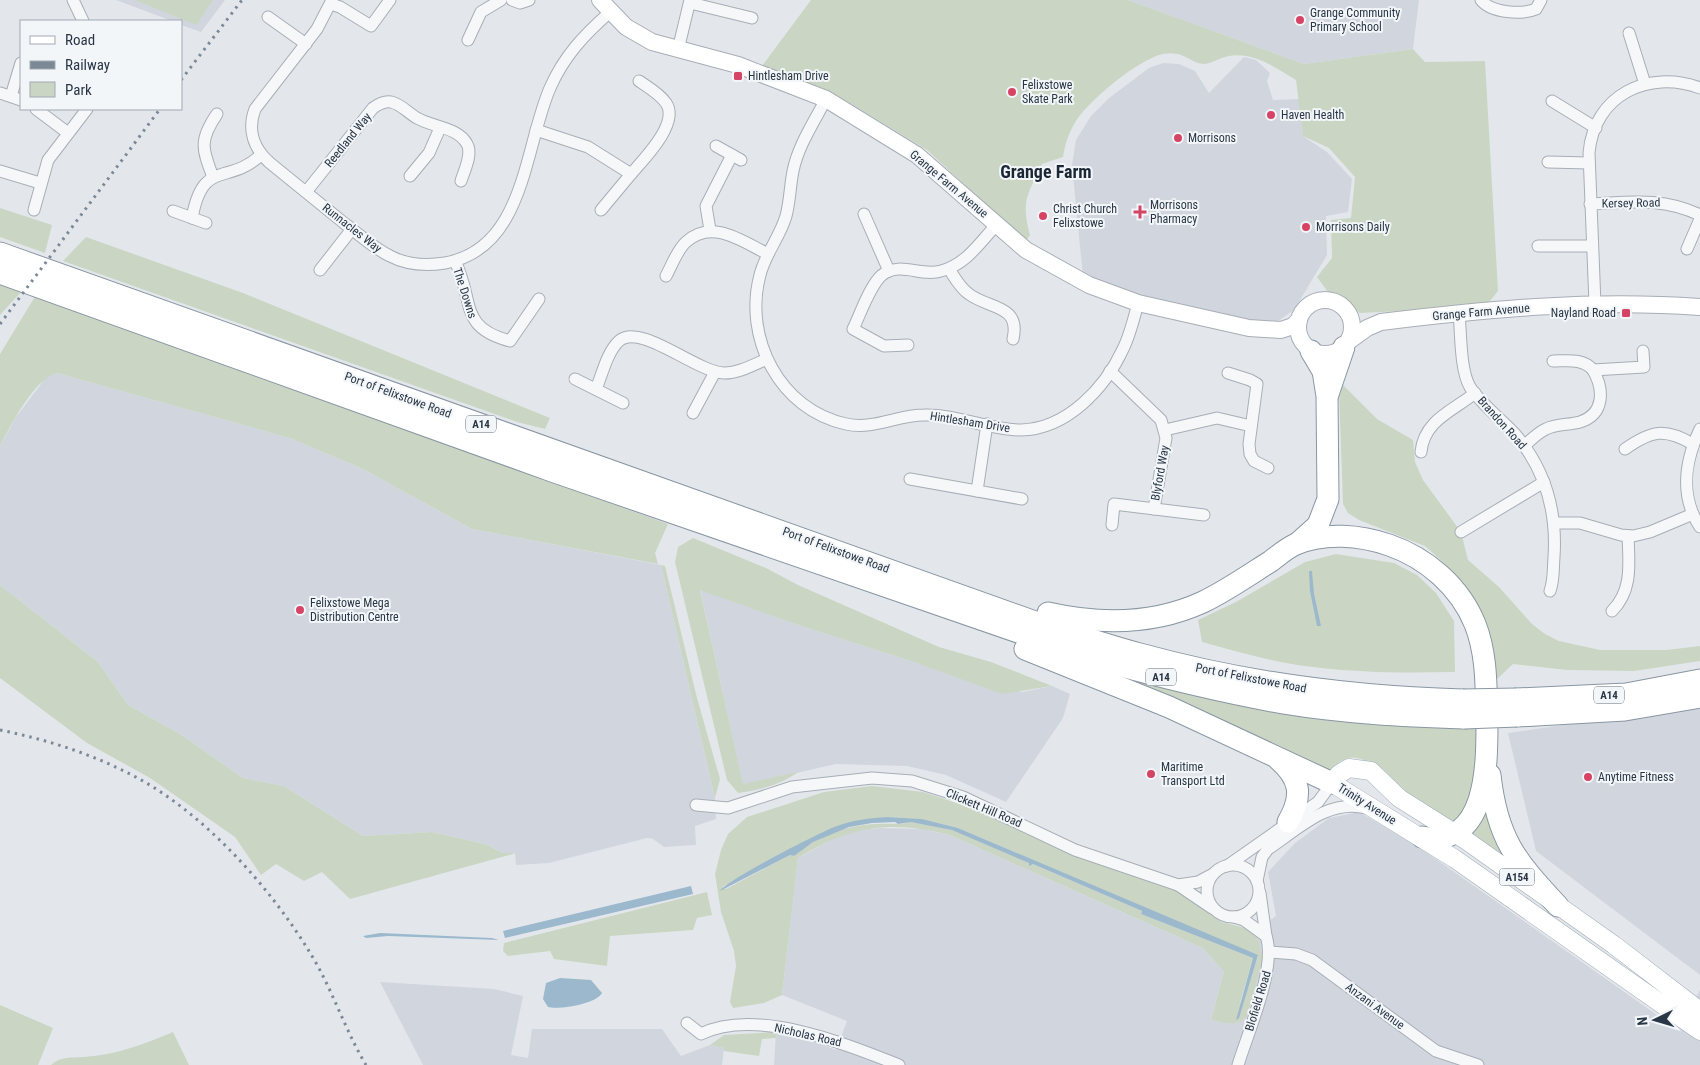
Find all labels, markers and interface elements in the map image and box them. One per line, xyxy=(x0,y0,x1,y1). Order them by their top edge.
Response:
place label: Grange Community Primary School xyxy=(1310,6,1400,34)
marker: Grange Community Primary School xyxy=(1294,14,1306,26)
legend xyxy=(20,20,182,110)
text: Road xyxy=(65,31,95,49)
text: Railway xyxy=(65,56,110,74)
place label: Hintlesham Drive xyxy=(748,69,829,83)
marker: Hintlesham Drive xyxy=(732,70,744,82)
place label: Felixstowe Skate Park xyxy=(1022,78,1073,106)
text: Park xyxy=(65,81,92,99)
marker: Felixstowe Skate Park xyxy=(1006,86,1018,98)
place label: Haven Health xyxy=(1281,108,1344,122)
marker: Haven Health xyxy=(1265,109,1277,121)
street label: Reedland Way xyxy=(322,110,374,170)
place label: Morrisons xyxy=(1188,131,1236,145)
marker: Morrisons xyxy=(1172,132,1184,144)
street label: Grange Farm Avenue xyxy=(907,147,991,221)
district label: Grange Farm xyxy=(1000,161,1092,182)
street label: Kersey Road xyxy=(1602,195,1660,211)
place label: Morrisons Pharmacy xyxy=(1150,198,1198,226)
street label: Runnacles Way xyxy=(320,201,384,255)
place label: Christ Church Felixstowe xyxy=(1053,202,1117,230)
marker: Morrisons Pharmacy xyxy=(1134,206,1146,218)
marker: Christ Church Felixstowe xyxy=(1037,210,1049,222)
place label: Morrisons Daily xyxy=(1316,220,1390,234)
marker: Morrisons Daily xyxy=(1300,221,1312,233)
street label: The Downs xyxy=(450,266,480,320)
street label: Grange Farm Avenue xyxy=(1432,301,1531,323)
place label: Nayland Road xyxy=(1551,306,1616,320)
marker: Nayland Road xyxy=(1620,307,1632,319)
street label: Port of Felixstowe Road xyxy=(343,369,453,421)
street label: Brandon Road xyxy=(1475,394,1529,452)
street label: Hintlesham Drive xyxy=(929,409,1011,435)
road number: A14 xyxy=(466,416,496,432)
street label: Blyford Way xyxy=(1148,444,1172,502)
street label: Port of Felixstowe Road xyxy=(781,524,891,576)
place label: Felixstowe Mega Distribution Centre xyxy=(310,596,399,624)
marker: Felixstowe Mega Distribution Centre xyxy=(294,604,306,616)
street label: Port of Felixstowe Road xyxy=(1194,660,1308,696)
road number: A14 xyxy=(1146,669,1176,686)
road number: A14 xyxy=(1594,686,1624,704)
place label: Maritime Transport Ltd xyxy=(1161,760,1225,788)
marker: Maritime Transport Ltd xyxy=(1145,768,1157,780)
place label: Anytime Fitness xyxy=(1598,770,1674,784)
marker: Anytime Fitness xyxy=(1582,771,1594,783)
street label: Trinity Avenue xyxy=(1335,780,1399,828)
street label: Clickett Hill Road xyxy=(944,786,1024,830)
road number: A154 xyxy=(1500,869,1534,886)
street label: Blofield Road xyxy=(1242,969,1274,1033)
street label: Anzani Avenue xyxy=(1343,980,1408,1032)
north arrow xyxy=(1630,995,1680,1045)
text: N xyxy=(1634,1016,1650,1026)
street label: Nicholas Road xyxy=(773,1020,843,1050)

